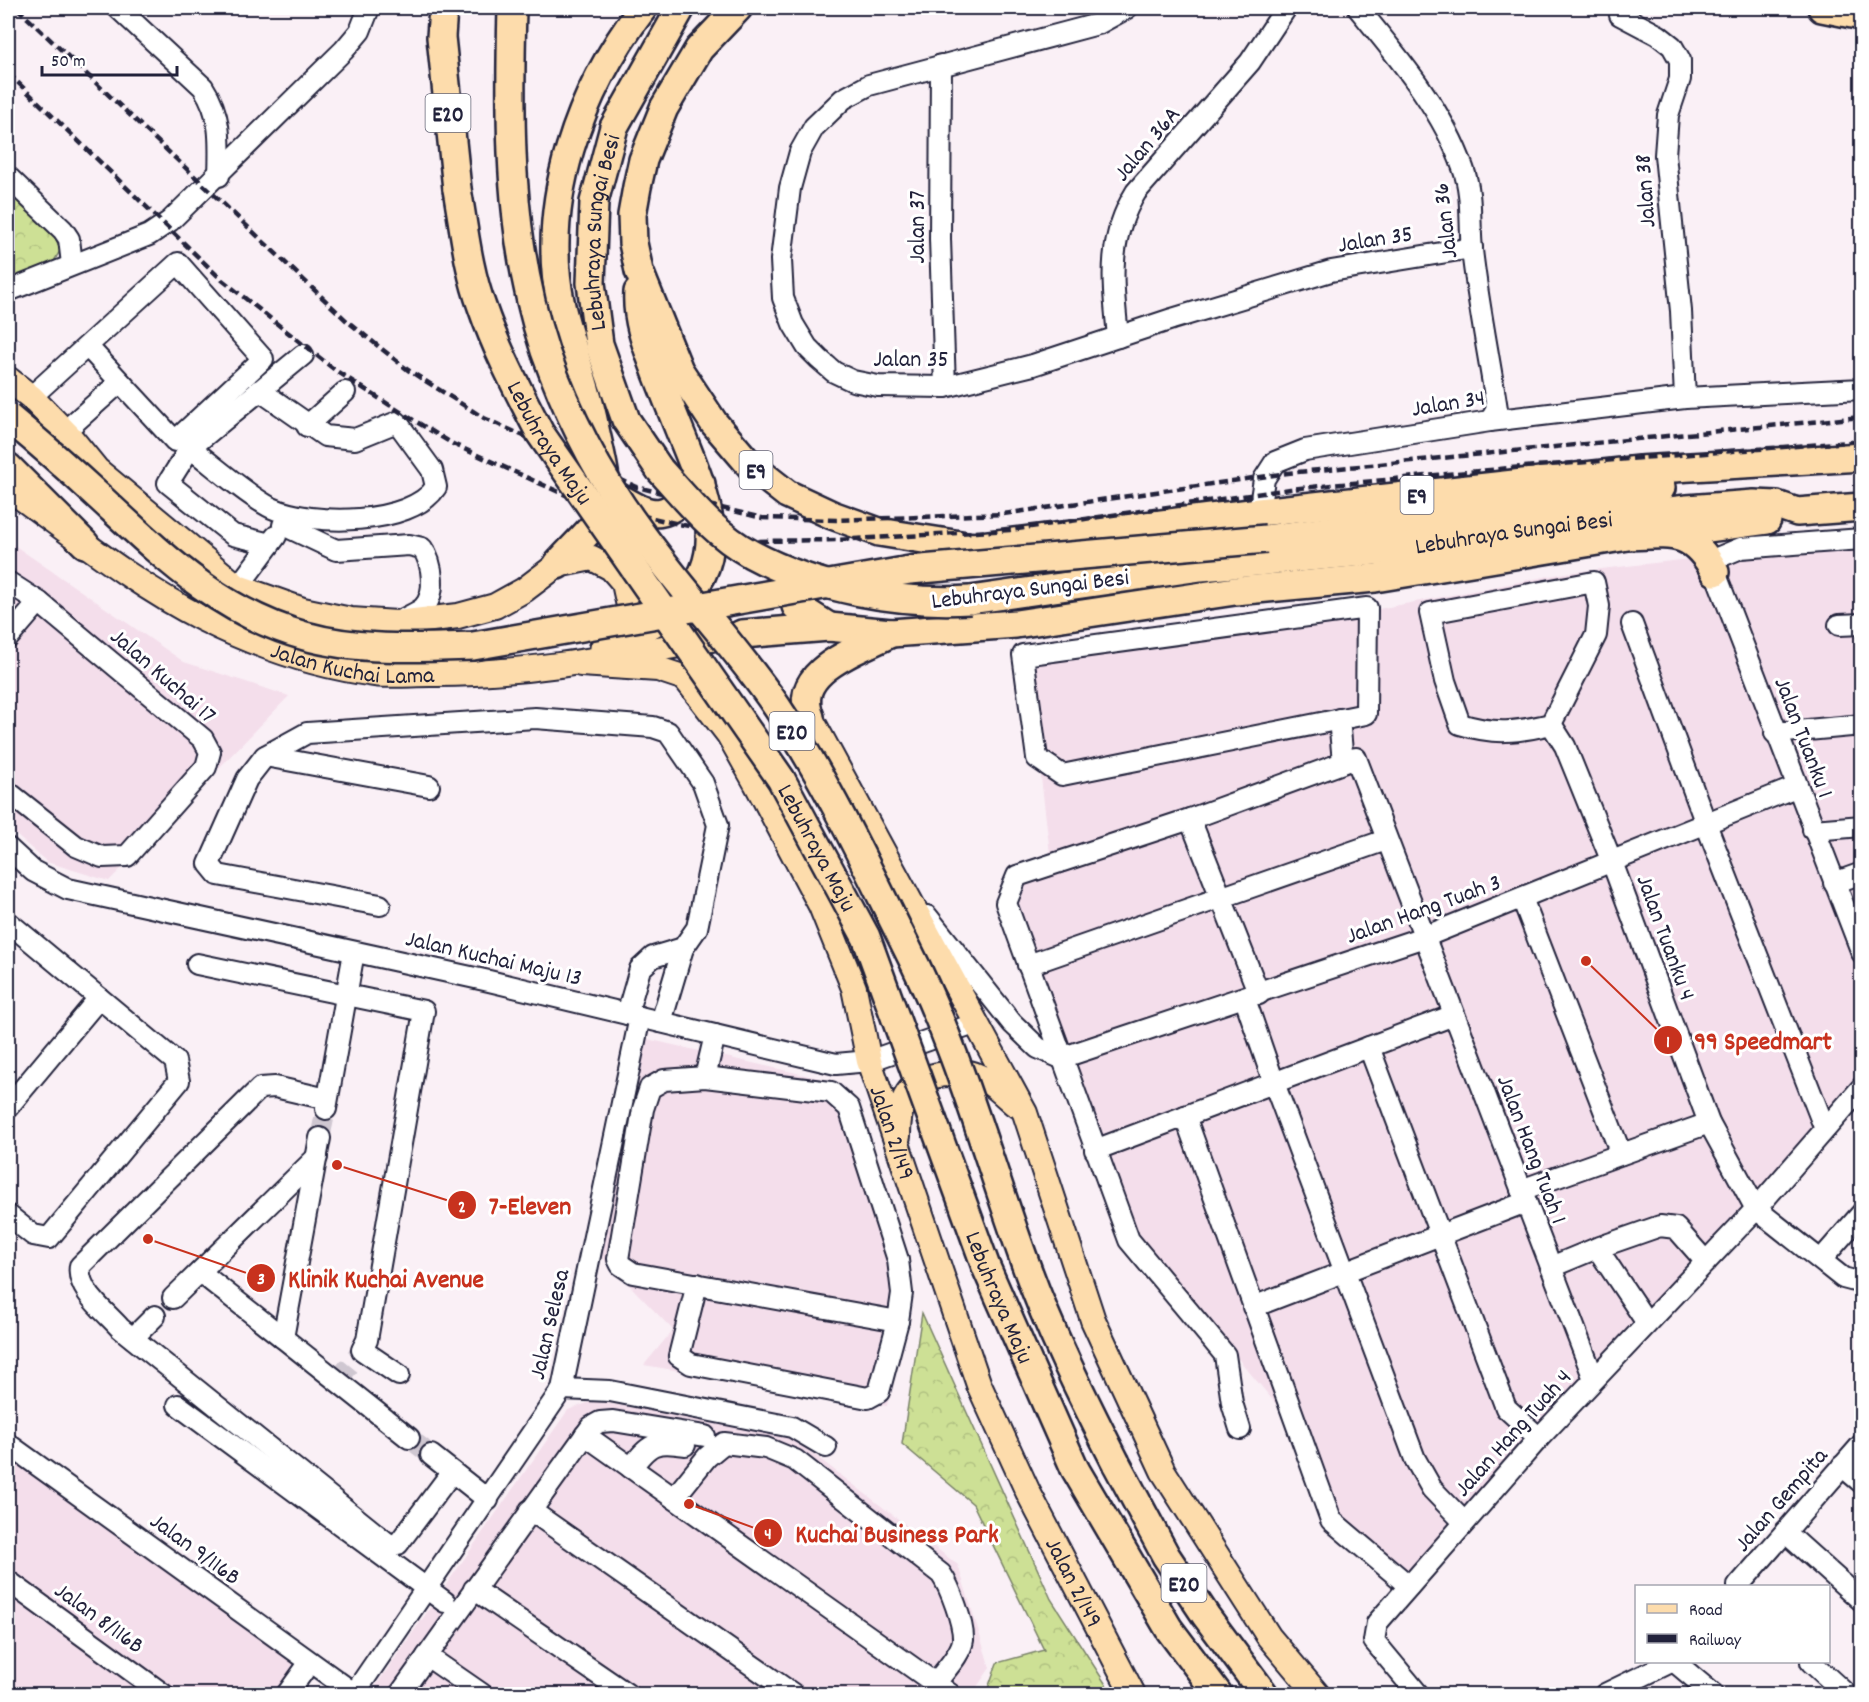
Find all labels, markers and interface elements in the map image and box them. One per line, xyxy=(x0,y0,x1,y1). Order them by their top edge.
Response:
scale bar xyxy=(42,39,177,77)
text: 50 m xyxy=(51,50,86,75)
road number: E20 xyxy=(426,94,470,132)
street label: Jalan 36A xyxy=(1107,100,1190,190)
street label: Lebuhraya Sungai Besi xyxy=(577,131,631,333)
street label: Jalan 38 xyxy=(1627,153,1667,229)
street label: Jalan 36 xyxy=(1425,181,1468,260)
street label: Jalan 37 xyxy=(902,190,936,264)
street label: Jalan 35 xyxy=(1336,218,1415,264)
street label: Jalan 35 xyxy=(873,344,949,378)
street label: Lebuhraya Maju xyxy=(496,376,599,513)
street label: Jalan 34 xyxy=(1409,382,1488,428)
road number: E9 xyxy=(740,451,772,489)
road number: E9 xyxy=(1400,476,1434,514)
street label: Lebuhraya Sungai Besi xyxy=(1413,504,1615,565)
street label: Lebuhraya Sungai Besi xyxy=(930,562,1131,620)
street label: Jalan Kuchai 17 xyxy=(101,621,223,733)
street label: Jalan Kuchai Lama xyxy=(265,635,435,695)
street label: Jalan Tuanku 1 xyxy=(1764,673,1841,803)
road number: E20 xyxy=(770,712,814,750)
street label: Lebuhraya Maju xyxy=(767,779,863,919)
street label: Jalan Hang Tuah 3 xyxy=(1342,867,1506,955)
street label: Jalan Tuanku 4 xyxy=(1626,870,1703,1006)
street label: Jalan Kuchai Maju 13 xyxy=(402,923,585,997)
callout: 99 Speedmart xyxy=(1653,1018,1844,1062)
text: 99 Speedmart xyxy=(1694,1025,1832,1062)
text: 1 xyxy=(1666,1031,1670,1056)
street label: Jalan Hang Tuah 1 xyxy=(1486,1071,1574,1230)
street label: Jalan 2/149 xyxy=(859,1082,922,1185)
callout: 7-Eleven xyxy=(447,1183,584,1227)
text: 7-Eleven xyxy=(489,1190,571,1227)
text: 2 xyxy=(458,1196,466,1221)
street label: Lebuhraya Maju xyxy=(954,1227,1041,1370)
callout: Klinik Kuchai Avenue xyxy=(246,1256,496,1300)
text: Klinik Kuchai Avenue xyxy=(288,1263,484,1300)
street label: Jalan Selesa xyxy=(522,1265,580,1383)
text: 3 xyxy=(257,1268,265,1293)
street label: Jalan Hang Tuah 4 xyxy=(1447,1362,1581,1506)
street label: Jalan Gempita xyxy=(1727,1441,1838,1561)
street label: Jalan 9/116B xyxy=(142,1506,247,1595)
callout: Kuchai Business Park xyxy=(753,1511,1011,1555)
text: Kuchai Business Park xyxy=(795,1518,999,1555)
text: 4 xyxy=(764,1523,772,1548)
street label: Jalan 2/149 xyxy=(1035,1532,1110,1634)
road number: E20 xyxy=(1162,1564,1206,1602)
street label: Jalan 8/116B xyxy=(46,1575,150,1664)
legend xyxy=(1635,1585,1830,1663)
text: Road xyxy=(1689,1599,1723,1624)
text: Railway xyxy=(1689,1629,1742,1654)

